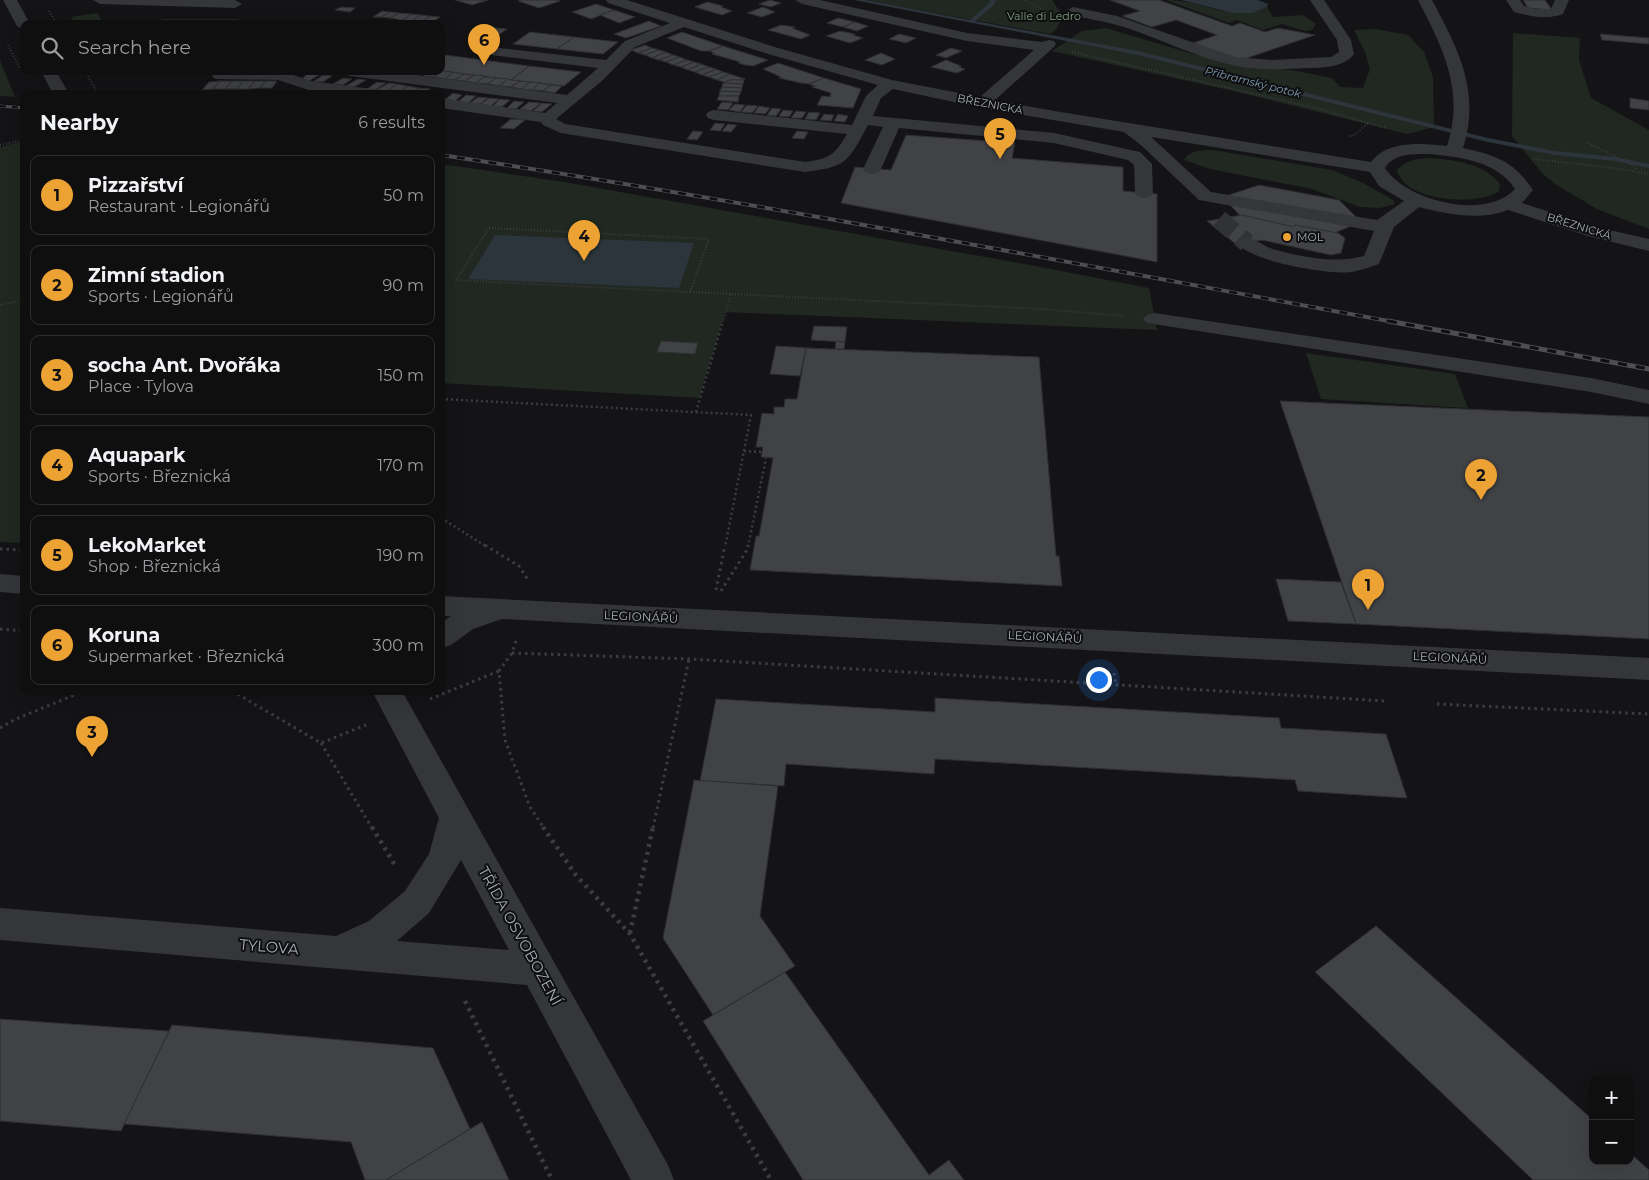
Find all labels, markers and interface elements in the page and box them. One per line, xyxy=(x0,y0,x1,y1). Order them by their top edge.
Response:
park label: Valle di Ledro xyxy=(1007,9,1081,23)
search box xyxy=(20,20,445,75)
pin: 6 xyxy=(468,24,500,65)
icon: search xyxy=(38,34,66,62)
text: Search here xyxy=(78,36,191,59)
water label: Příbramský potok xyxy=(1204,63,1303,101)
street label: BŘEZNICKÁ xyxy=(956,91,1024,117)
text: Nearby xyxy=(40,110,119,135)
text: 6 results xyxy=(358,113,425,132)
pin: 5 xyxy=(984,118,1016,159)
text: Pizzařství xyxy=(88,174,183,197)
text: 1 xyxy=(54,186,60,205)
text: 50 m xyxy=(383,186,424,205)
text: Restaurant · Legionářů xyxy=(88,197,270,216)
street label: BŘEZNICKÁ xyxy=(1545,210,1613,242)
pin: 4 xyxy=(568,220,600,261)
place label: MOL xyxy=(1297,230,1324,244)
marker: MOL xyxy=(1281,231,1293,243)
text: Zimní stadion xyxy=(88,264,225,287)
text: 2 xyxy=(52,276,62,295)
text: 90 m xyxy=(382,276,424,295)
text: Sports · Legionářů xyxy=(88,287,234,306)
text: socha Ant. Dvořáka xyxy=(88,354,281,377)
text: 3 xyxy=(52,366,62,385)
text: 150 m xyxy=(377,366,424,385)
text: Place · Tylova xyxy=(88,377,194,396)
text: Aquapark xyxy=(88,444,186,467)
text: 4 xyxy=(51,456,63,475)
text: 170 m xyxy=(377,456,424,475)
pin: 2 xyxy=(1465,459,1497,500)
text: Sports · Březnická xyxy=(88,467,231,486)
text: LekoMarket xyxy=(88,534,206,557)
text: 5 xyxy=(52,546,62,565)
text: 190 m xyxy=(377,546,424,565)
text: Shop · Březnická xyxy=(88,557,221,576)
pin: 1 xyxy=(1352,569,1384,610)
street label: LEGIONÁŘŮ xyxy=(603,607,679,626)
text: Koruna xyxy=(88,624,160,647)
street label: LEGIONÁŘŮ xyxy=(1007,627,1083,646)
text: 6 xyxy=(52,636,62,655)
text: 300 m xyxy=(373,636,424,655)
text: Supermarket · Březnická xyxy=(88,647,285,666)
street label: LEGIONÁŘŮ xyxy=(1412,648,1488,667)
your location xyxy=(1086,667,1112,693)
pin: 3 xyxy=(76,716,108,757)
street label: TŘÍDA OSVOBOZENÍ xyxy=(474,863,567,1009)
street label: TYLOVA xyxy=(239,934,300,959)
map controls xyxy=(1589,1075,1634,1165)
button: + xyxy=(1589,1075,1634,1120)
button: − xyxy=(1589,1120,1634,1165)

